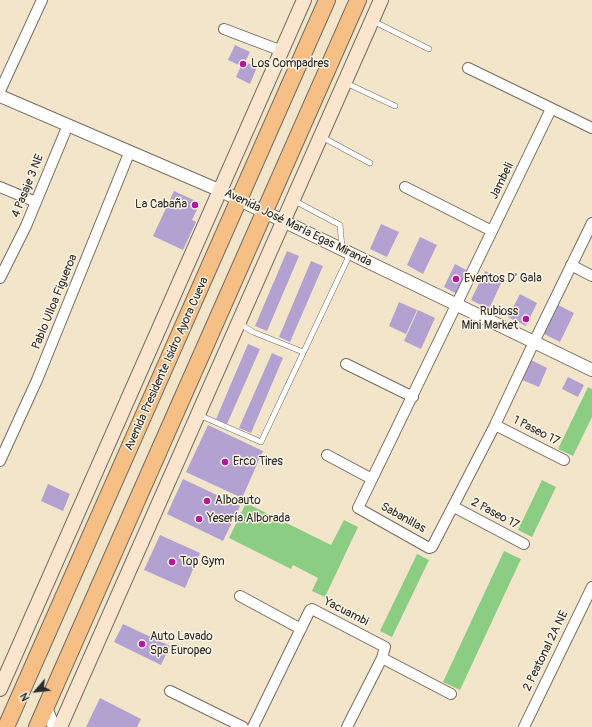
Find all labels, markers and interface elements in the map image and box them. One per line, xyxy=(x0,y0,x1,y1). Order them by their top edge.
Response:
place label: Los Compadres xyxy=(251,57,329,71)
marker: Los Compadres xyxy=(238,59,248,69)
street label: 4 Pasaje 3 NE xyxy=(9,152,47,220)
street label: Jambeli xyxy=(487,160,517,202)
street label: Avenida José María Egas Miranda xyxy=(222,186,374,270)
place label: La Cabaña xyxy=(135,198,187,212)
marker: La Cabaña xyxy=(190,200,200,210)
street label: Pablo Ulloa Figueroa xyxy=(29,252,81,352)
place label: Eventos D' Gala xyxy=(464,272,542,286)
marker: Eventos D' Gala xyxy=(451,274,461,284)
street label: Avenida Presidente Isidro Ayora Cueva xyxy=(122,275,212,453)
place label: Rubioss Mini Market xyxy=(462,305,518,333)
marker: Rubioss Mini Market xyxy=(521,314,531,324)
street label: 1 Paseo 17 xyxy=(510,413,562,449)
place label: Erco Tires xyxy=(233,455,283,469)
marker: Erco Tires xyxy=(220,457,230,467)
place label: Alboauto xyxy=(215,494,261,508)
street label: 2 Paseo 17 xyxy=(468,495,522,533)
marker: Alboauto xyxy=(202,496,212,506)
street label: Sabanillas xyxy=(378,500,428,536)
place label: Yesería Alborada xyxy=(207,512,290,526)
marker: Yesería Alborada xyxy=(194,514,204,524)
place label: Top Gym xyxy=(180,555,225,569)
marker: Top Gym xyxy=(167,557,177,567)
street label: Yacuambi xyxy=(321,595,371,629)
street label: 2 Peatonal 2A NE xyxy=(520,609,572,693)
place label: Auto Lavado Spa Europeo xyxy=(150,630,213,658)
marker: Auto Lavado Spa Europeo xyxy=(137,639,147,649)
north arrow xyxy=(16,671,56,711)
text: N xyxy=(17,691,32,703)

